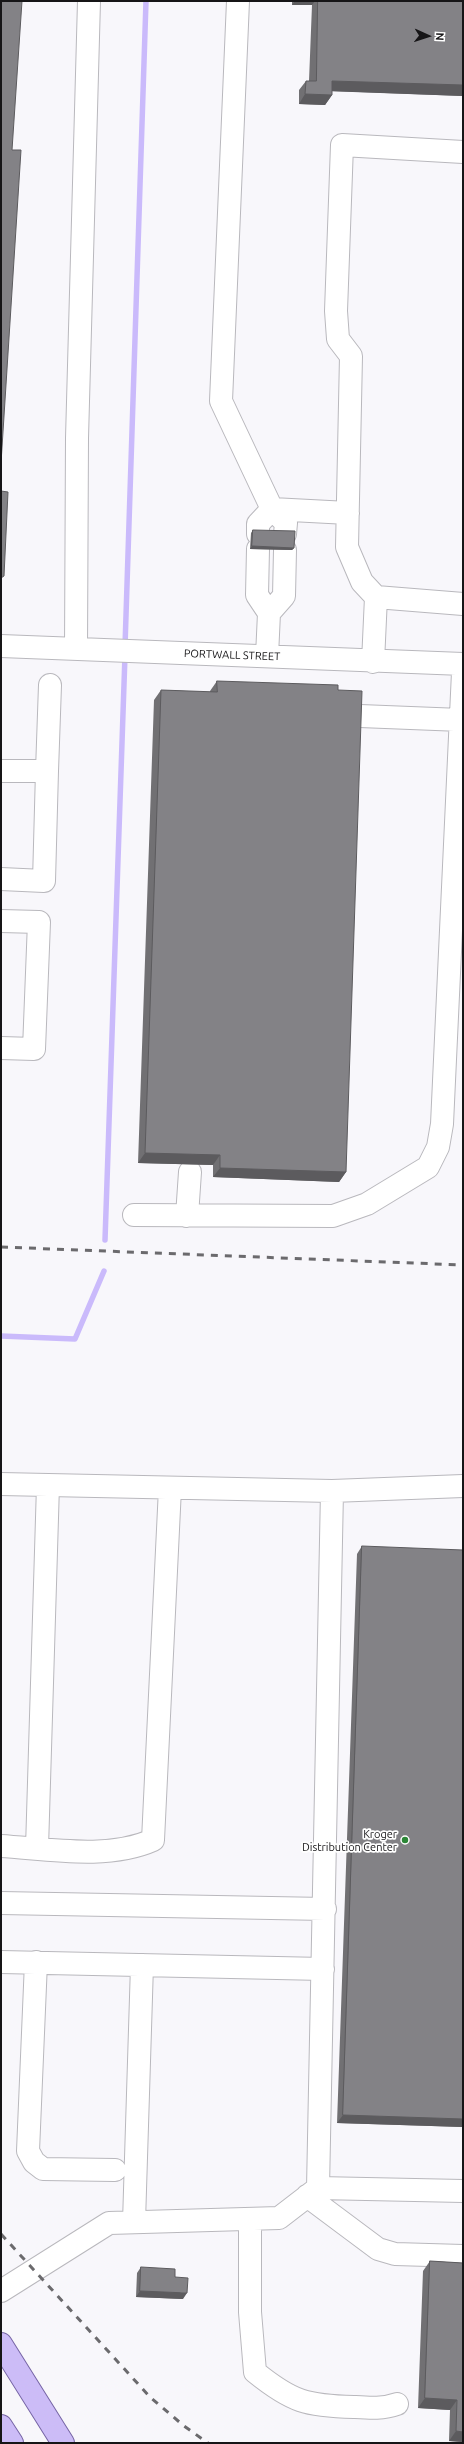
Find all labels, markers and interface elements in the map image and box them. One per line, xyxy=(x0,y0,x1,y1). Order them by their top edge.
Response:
north arrow xyxy=(408,16,448,56)
text: N xyxy=(434,32,446,41)
street label: PORTWALL STREET xyxy=(184,647,280,663)
place label: Kroger Distribution Center xyxy=(302,1827,397,1853)
marker: Kroger Distribution Center xyxy=(400,1835,410,1845)

